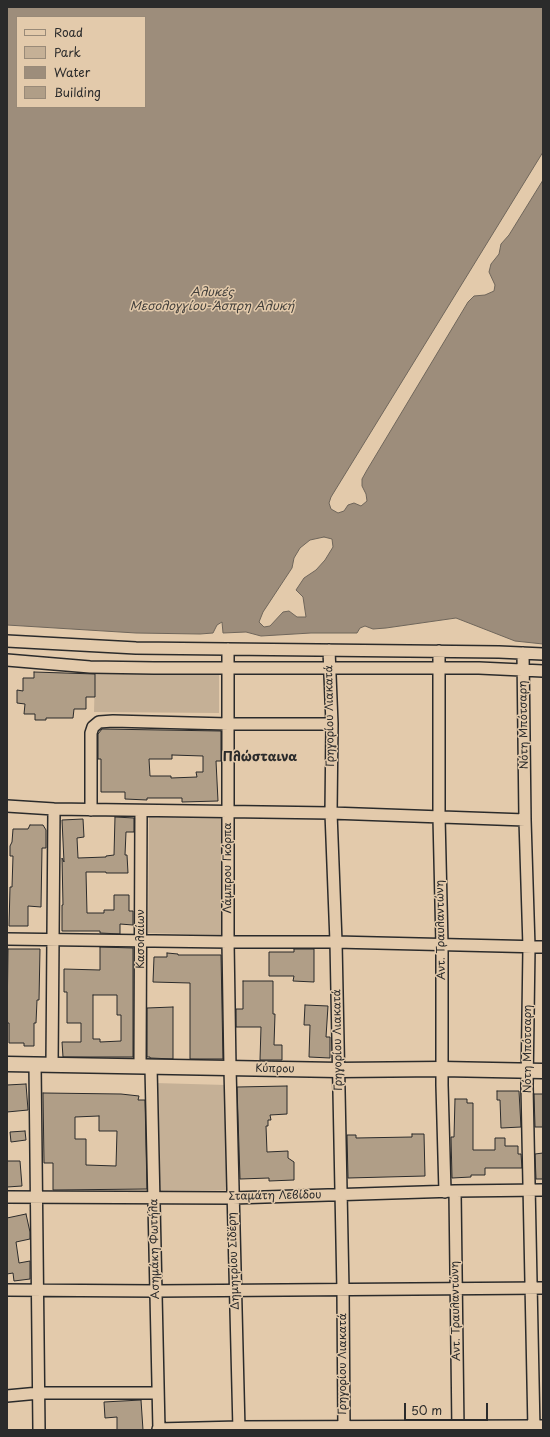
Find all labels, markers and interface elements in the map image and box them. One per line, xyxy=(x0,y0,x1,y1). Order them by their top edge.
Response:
legend xyxy=(16,16,146,108)
text: Road xyxy=(54,23,83,41)
text: Park xyxy=(54,43,81,61)
text: Water xyxy=(54,63,90,81)
text: Building xyxy=(54,83,101,101)
water label: Αλυκές Μεσολογγίου-Άσπρη Αλυκή xyxy=(130,286,294,314)
street label: Γρηγορίου Λιακατά xyxy=(323,665,337,767)
street label: Νότη Μπότσαρη xyxy=(517,681,531,769)
district label: Πλώσταινα xyxy=(223,749,297,765)
street label: Λάμπρου Γκόρπα xyxy=(221,822,235,914)
street label: Αντ. Τραυλαντώνη xyxy=(434,880,448,980)
street label: Κασολαίων xyxy=(134,909,148,969)
street label: Γρηγορίου Λιακατά xyxy=(331,989,345,1091)
street label: Νότη Μπότσαρη xyxy=(521,1005,535,1093)
street label: Κύπρου xyxy=(255,1062,295,1076)
street label: Σταμάτη Λεβίδου xyxy=(228,1189,322,1203)
street label: Ασημάκη Φωτήλα xyxy=(148,1199,162,1299)
street label: Δημητρίου Σιδέρη xyxy=(226,1212,242,1310)
street label: Αντ. Τραυλαντώνη xyxy=(449,1261,463,1361)
street label: Γρηγορίου Λιακατά xyxy=(336,1313,350,1415)
scale bar xyxy=(406,1395,490,1421)
text: 50 m xyxy=(411,1401,442,1419)

